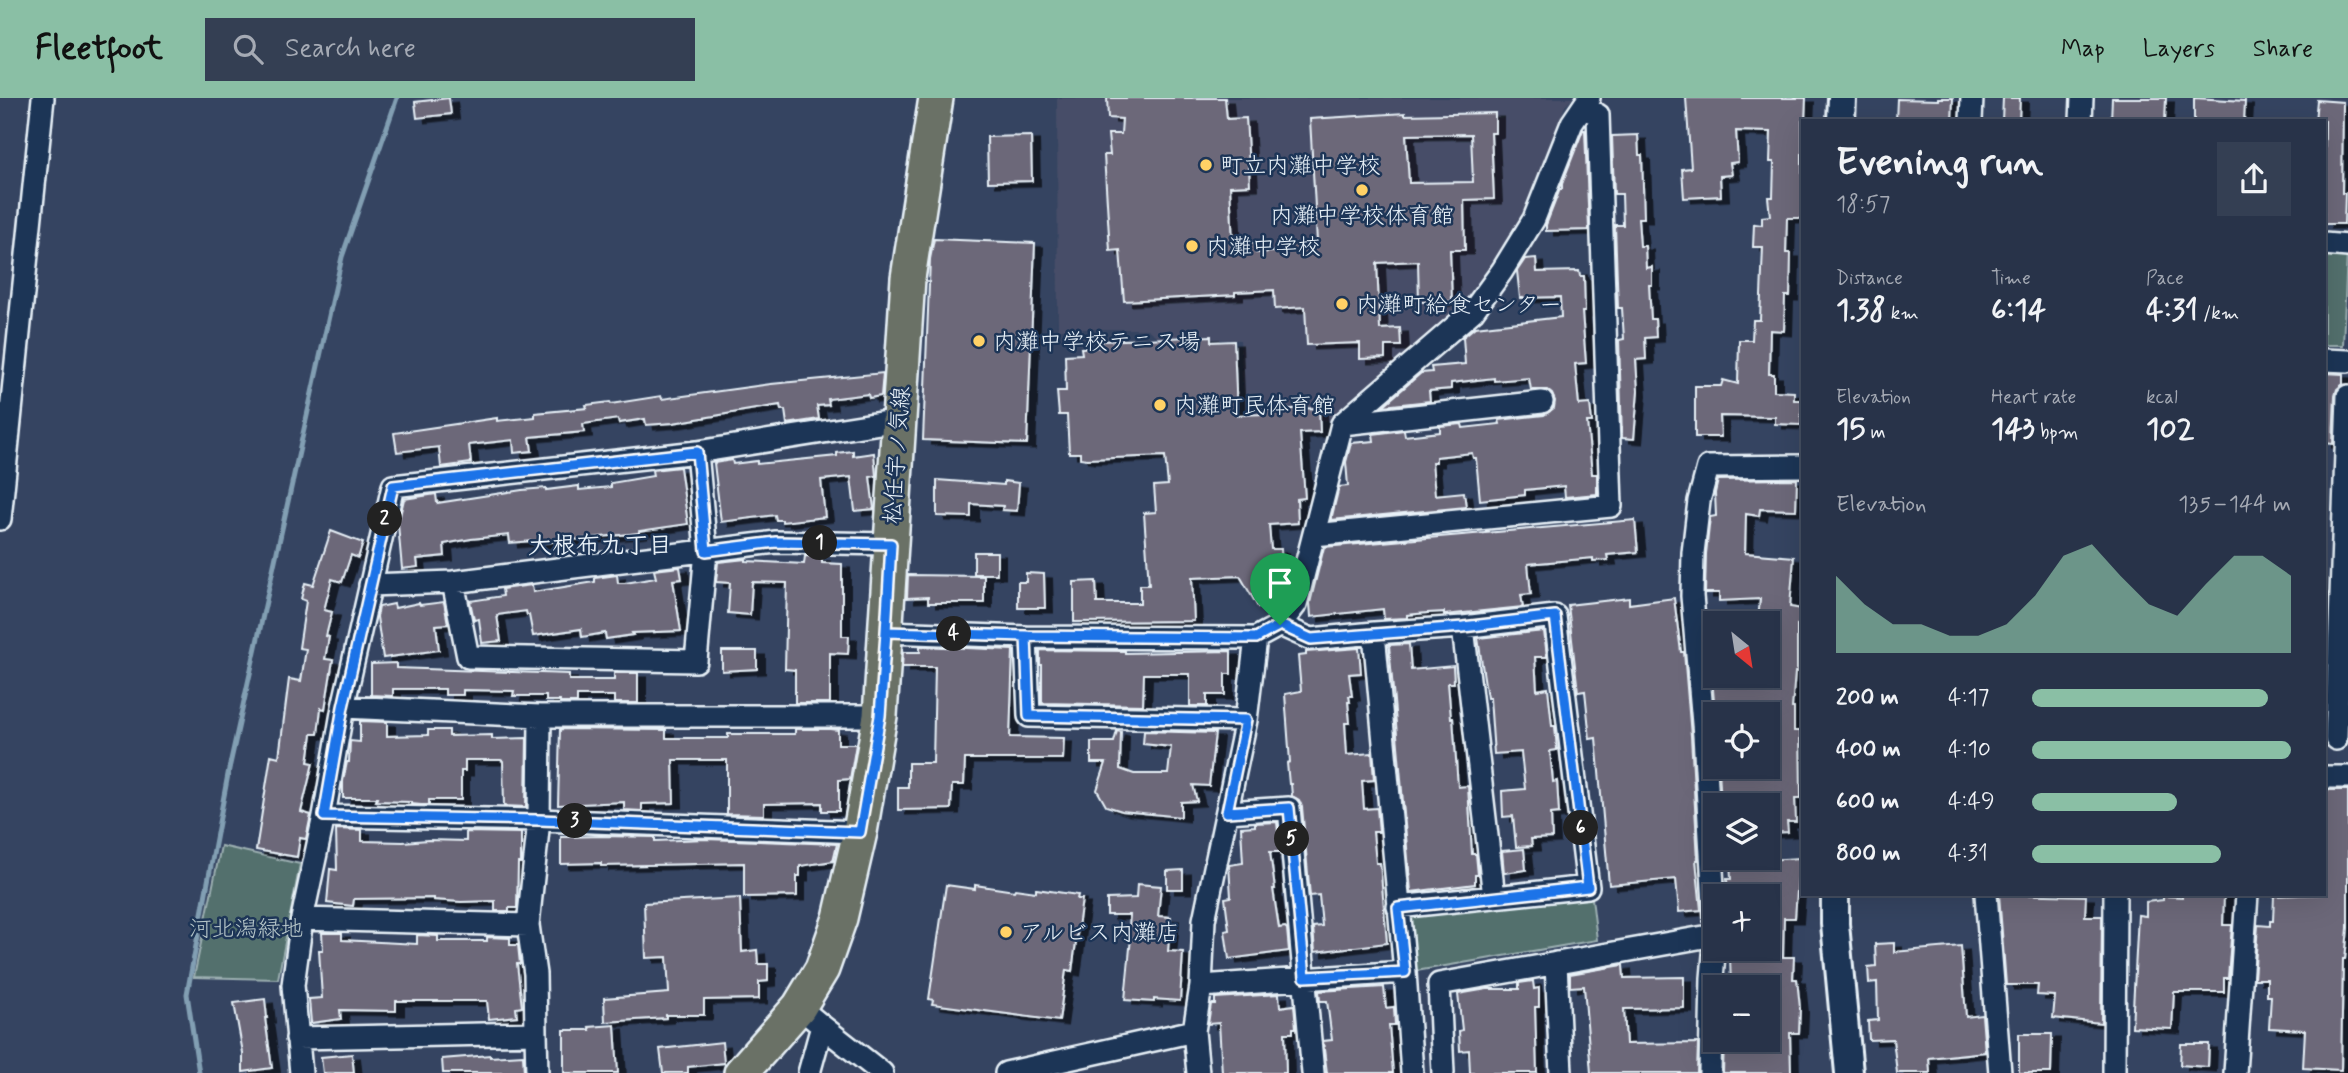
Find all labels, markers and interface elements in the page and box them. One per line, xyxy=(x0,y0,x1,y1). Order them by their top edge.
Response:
search box xyxy=(205,18,695,81)
text: Fleetfoot xyxy=(35,27,163,71)
icon: search xyxy=(229,30,267,68)
text: Search here xyxy=(285,32,416,66)
text: Map xyxy=(2061,34,2105,65)
text: Layers xyxy=(2143,34,2215,65)
text: Share xyxy=(2253,34,2313,65)
text: Evening run xyxy=(1836,139,2043,188)
button: share xyxy=(2217,142,2291,216)
place label: 町立内灘中学校 xyxy=(1220,152,1381,182)
marker: 町立内灘中学校 xyxy=(1198,157,1214,173)
marker: 内灘中学校体育館 xyxy=(1354,182,1370,198)
text: 18:57 xyxy=(1836,190,1890,220)
place label: 内灘中学校体育館 xyxy=(1270,202,1454,232)
place label: 内灘中学校 xyxy=(1206,233,1321,263)
marker: 内灘中学校 xyxy=(1184,238,1200,254)
text: Distance xyxy=(1836,266,1903,291)
text: Time xyxy=(1991,266,2031,291)
text: Pace xyxy=(2146,266,2184,291)
place label: 内灘町給食センター xyxy=(1356,291,1562,321)
text: 1.38 xyxy=(1836,291,1886,330)
text: 6:14 xyxy=(1991,291,2046,330)
text: 4:31 xyxy=(2146,291,2198,330)
marker: 内灘町給食センター xyxy=(1334,296,1350,312)
text: km xyxy=(1886,301,1919,326)
text: /km xyxy=(2198,301,2239,326)
place label: 内灘中学校テニス場 xyxy=(993,328,1200,358)
marker: 内灘中学校テニス場 xyxy=(971,333,987,349)
street label: 松任宇ノ気線 xyxy=(878,385,918,525)
text: Elevation xyxy=(1836,385,1911,410)
text: Heart rate xyxy=(1991,385,2076,410)
text: kcal xyxy=(2146,385,2178,410)
place label: 内灘町民体育館 xyxy=(1174,392,1335,422)
marker: 内灘町民体育館 xyxy=(1152,397,1168,413)
text: 15 xyxy=(1836,410,1865,449)
text: 143 xyxy=(1991,410,2035,449)
text: 102 xyxy=(2146,410,2194,449)
text: m xyxy=(1865,420,1886,445)
text: bpm xyxy=(2035,420,2078,445)
text: Elevation xyxy=(1836,490,1927,520)
text: 135–144 m xyxy=(2178,490,2291,520)
pin: 2 xyxy=(368,502,402,536)
text: 2 xyxy=(380,506,389,531)
pin: 1 xyxy=(802,526,838,560)
text: 1 xyxy=(815,530,824,555)
district label: 大根布九丁目 xyxy=(528,531,672,562)
pin xyxy=(1250,553,1310,625)
icon: arrive xyxy=(1261,564,1299,602)
north arrow xyxy=(1703,611,1780,688)
map controls xyxy=(1703,611,1780,1052)
pin: 4 xyxy=(936,616,972,652)
text: 4 xyxy=(948,621,959,646)
text: 200 m xyxy=(1836,683,1899,713)
text: 4:17 xyxy=(1948,683,1989,713)
button: locate xyxy=(1703,702,1780,779)
text: 400 m xyxy=(1836,735,1901,765)
text: 4:10 xyxy=(1948,735,1991,765)
text: 600 m xyxy=(1836,787,1899,817)
text: 4:49 xyxy=(1948,787,1995,817)
button: layers xyxy=(1703,793,1780,870)
pin: 3 xyxy=(558,804,592,838)
text: 3 xyxy=(570,808,579,833)
pin: 6 xyxy=(1564,810,1598,846)
text: 6 xyxy=(1576,815,1585,840)
pin: 5 xyxy=(1274,822,1310,856)
text: 5 xyxy=(1286,826,1297,851)
text: 800 m xyxy=(1836,839,1900,869)
text: 4:31 xyxy=(1948,839,1988,869)
button: + xyxy=(1703,884,1780,961)
park label: 河北潟緑地 xyxy=(189,915,304,945)
place label: アルビス内灘店 xyxy=(1020,919,1180,949)
marker: アルビス内灘店 xyxy=(998,924,1014,940)
button: − xyxy=(1703,975,1780,1052)

